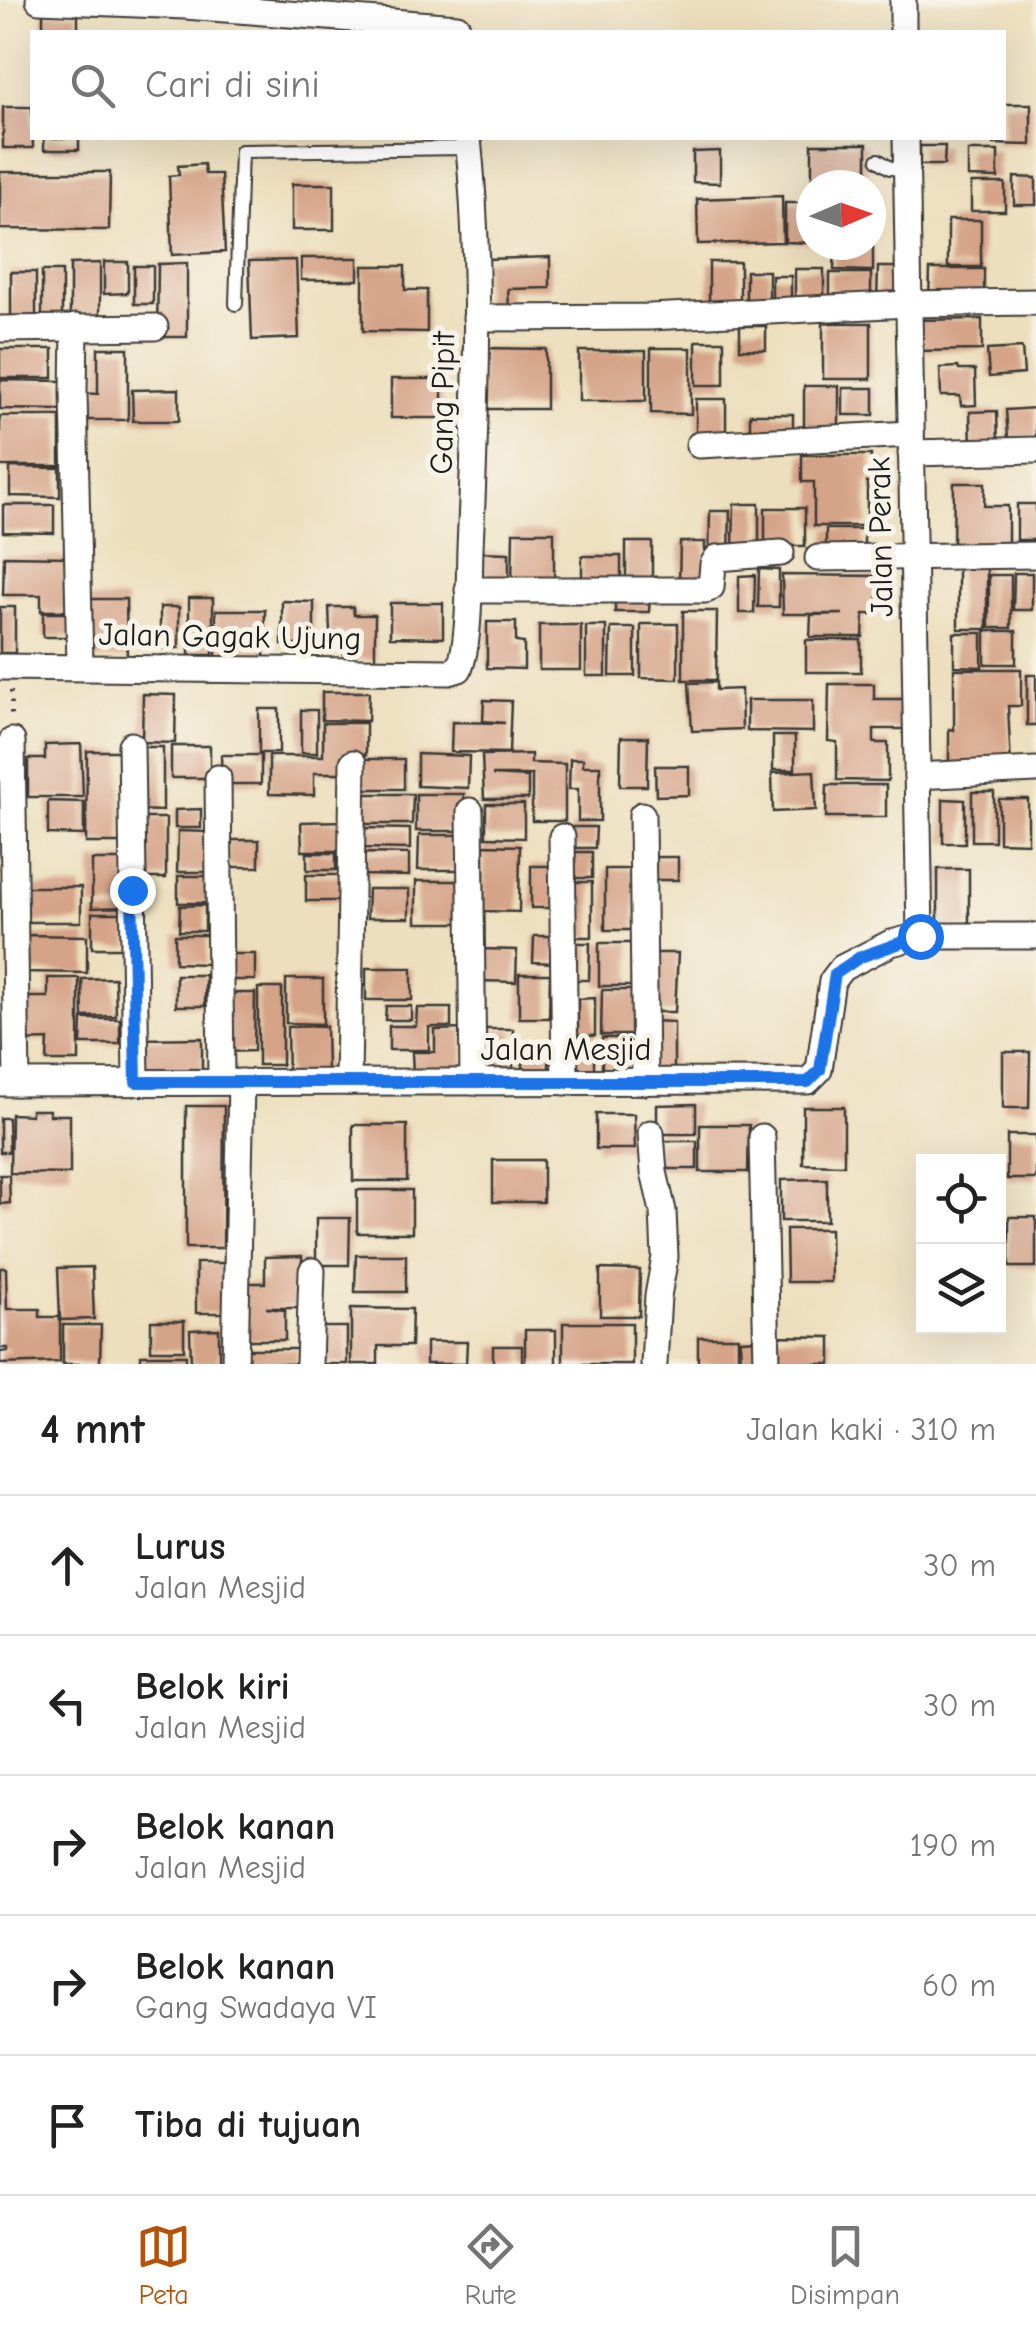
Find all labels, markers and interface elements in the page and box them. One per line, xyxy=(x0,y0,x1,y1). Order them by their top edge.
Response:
search box xyxy=(30,30,1006,140)
icon: search xyxy=(65,58,120,113)
text: Cari di sini xyxy=(145,63,320,107)
north arrow xyxy=(796,170,886,260)
street label: Gang Pipit xyxy=(423,330,462,475)
street label: Jalan Perak xyxy=(861,456,900,617)
street label: Jalan Gagak Ujung xyxy=(98,616,362,657)
route end xyxy=(110,868,156,914)
route start xyxy=(898,914,944,960)
street label: Jalan Mesjid xyxy=(481,1031,651,1068)
map controls xyxy=(916,1154,1006,1334)
button: locate xyxy=(916,1154,1006,1244)
button: layers xyxy=(916,1244,1006,1334)
text: 4 mnt xyxy=(40,1405,145,1454)
text: Jalan kaki · 310 m xyxy=(746,1411,996,1448)
text: Lurus xyxy=(135,1525,225,1569)
icon: ahead xyxy=(40,1538,95,1593)
text: 30 m xyxy=(923,1547,996,1584)
text: Jalan Mesjid xyxy=(135,1569,306,1606)
text: Belok kiri xyxy=(135,1665,290,1709)
icon: left xyxy=(40,1678,95,1733)
text: 30 m xyxy=(923,1687,996,1724)
text: Jalan Mesjid xyxy=(135,1709,306,1746)
text: Belok kanan xyxy=(135,1805,335,1849)
icon: right xyxy=(40,1818,95,1873)
text: 190 m xyxy=(910,1827,996,1864)
text: Jalan Mesjid xyxy=(135,1849,306,1886)
text: Belok kanan xyxy=(135,1945,335,1989)
icon: right xyxy=(40,1958,95,2013)
text: 60 m xyxy=(922,1967,996,2004)
text: Gang Swadaya VI xyxy=(135,1989,377,2026)
icon: arrive xyxy=(40,2098,95,2153)
text: Tiba di tujuan xyxy=(135,2103,361,2147)
tab: Peta xyxy=(136,2219,191,2311)
tab: Rute xyxy=(463,2219,518,2311)
tab: Disimpan xyxy=(790,2219,900,2311)

